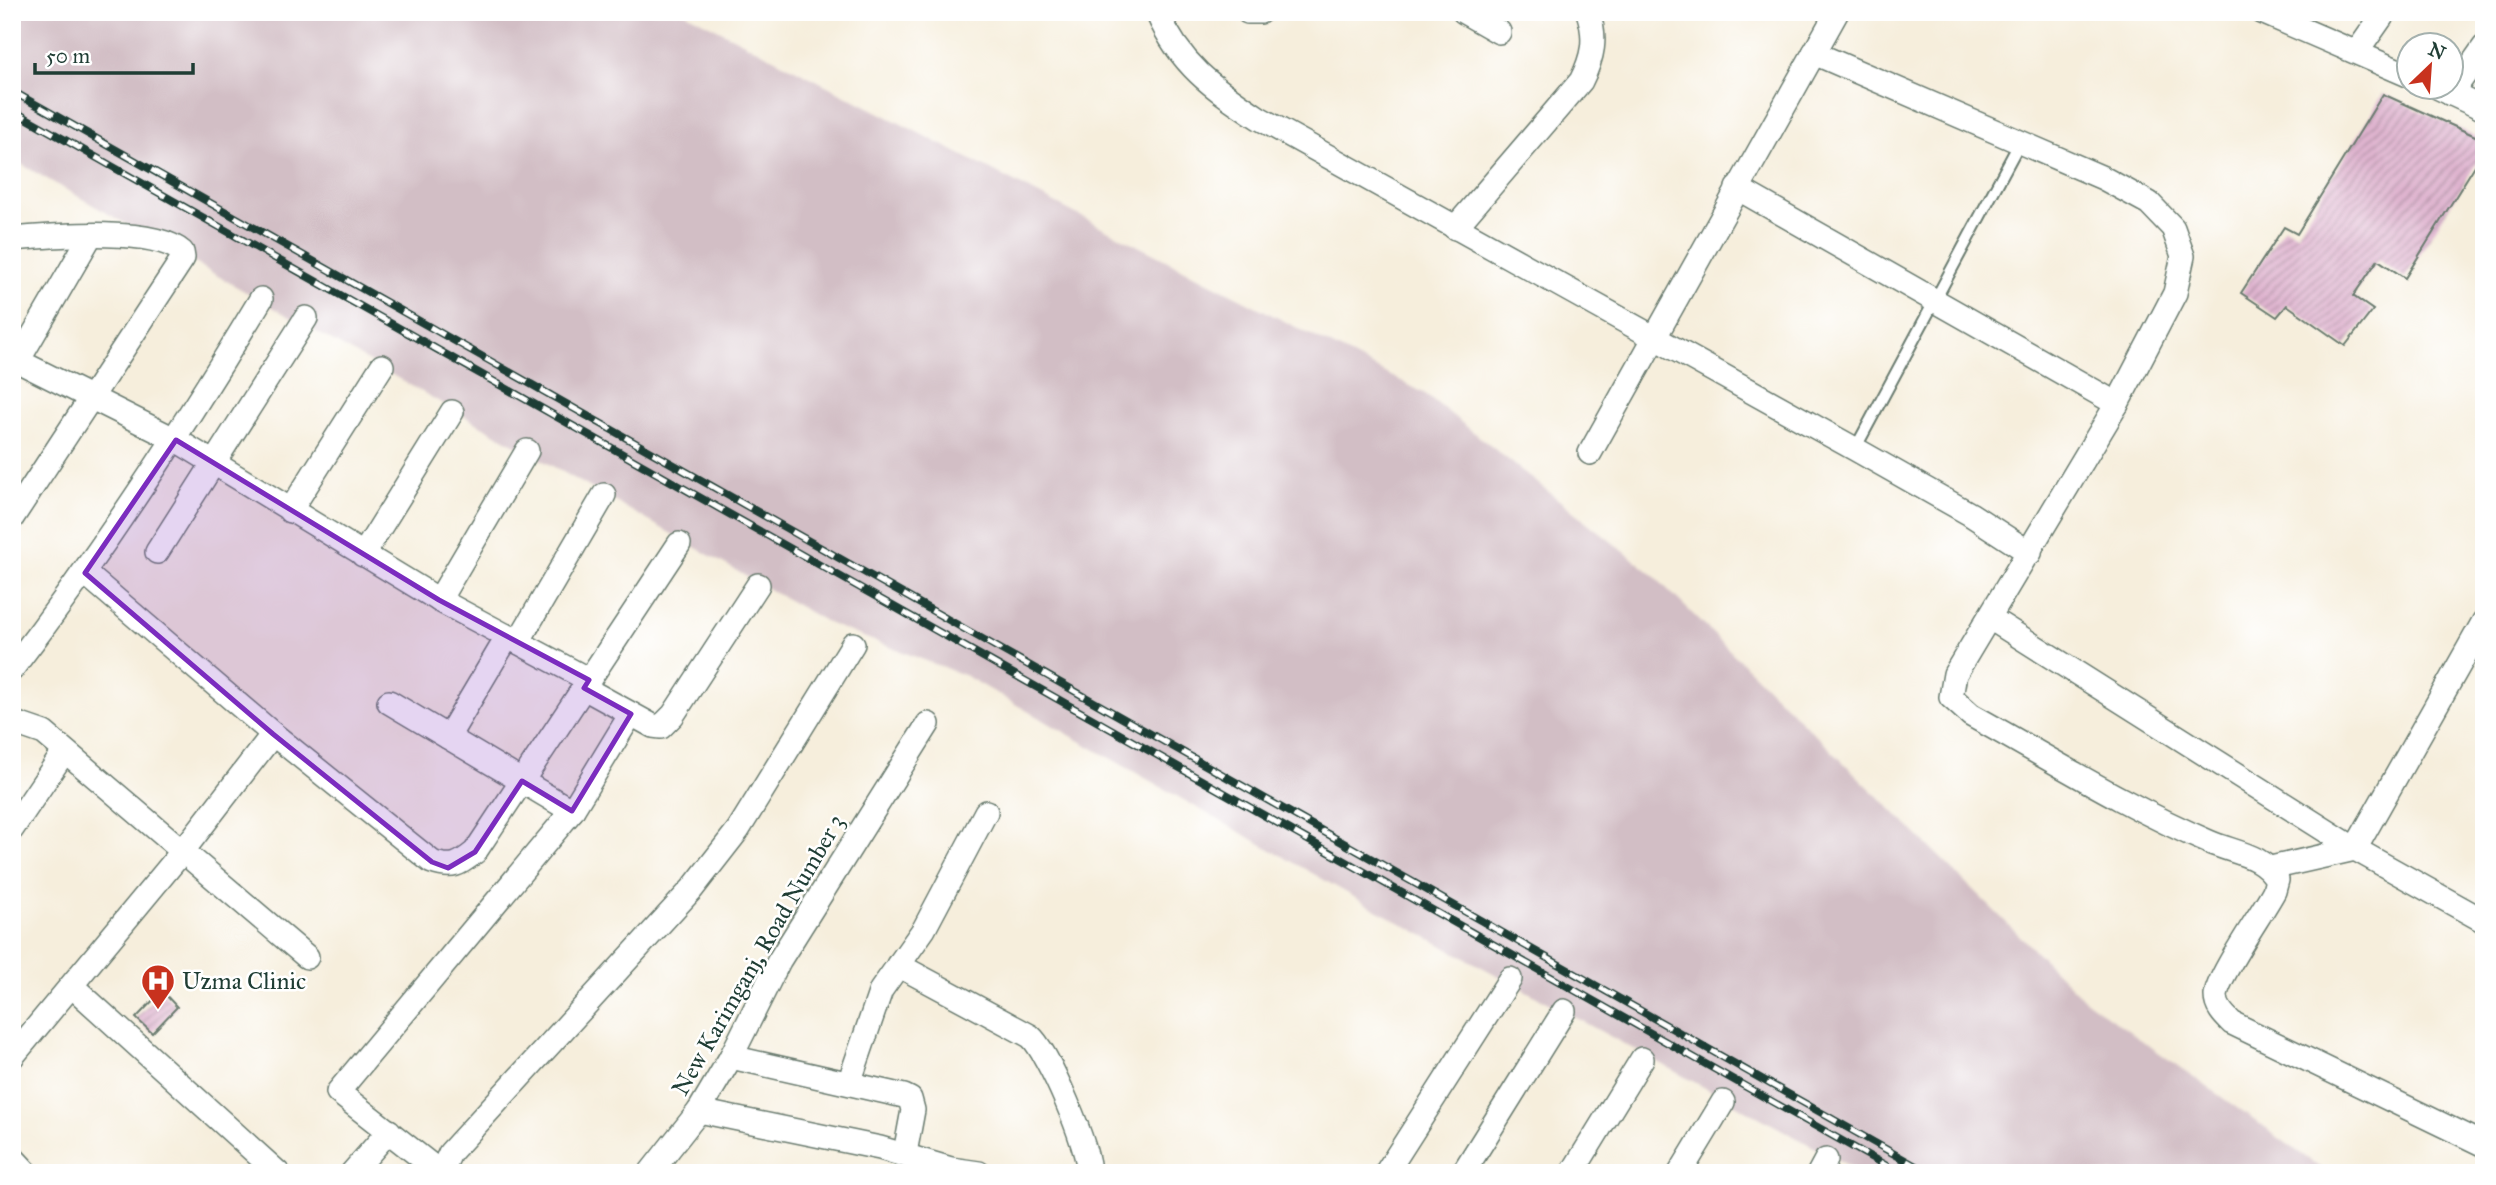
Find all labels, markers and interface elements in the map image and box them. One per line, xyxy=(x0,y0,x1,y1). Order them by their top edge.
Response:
scale bar xyxy=(35,32,192,76)
north arrow xyxy=(2394,32,2464,102)
text: N xyxy=(2425,37,2449,65)
text: 50 m xyxy=(46,43,91,69)
street label: New Karimganj, Road Number 3 xyxy=(665,809,851,1101)
hospital icon: Uzma Clinic xyxy=(139,962,177,1011)
place label: Uzma Clinic xyxy=(182,966,306,996)

